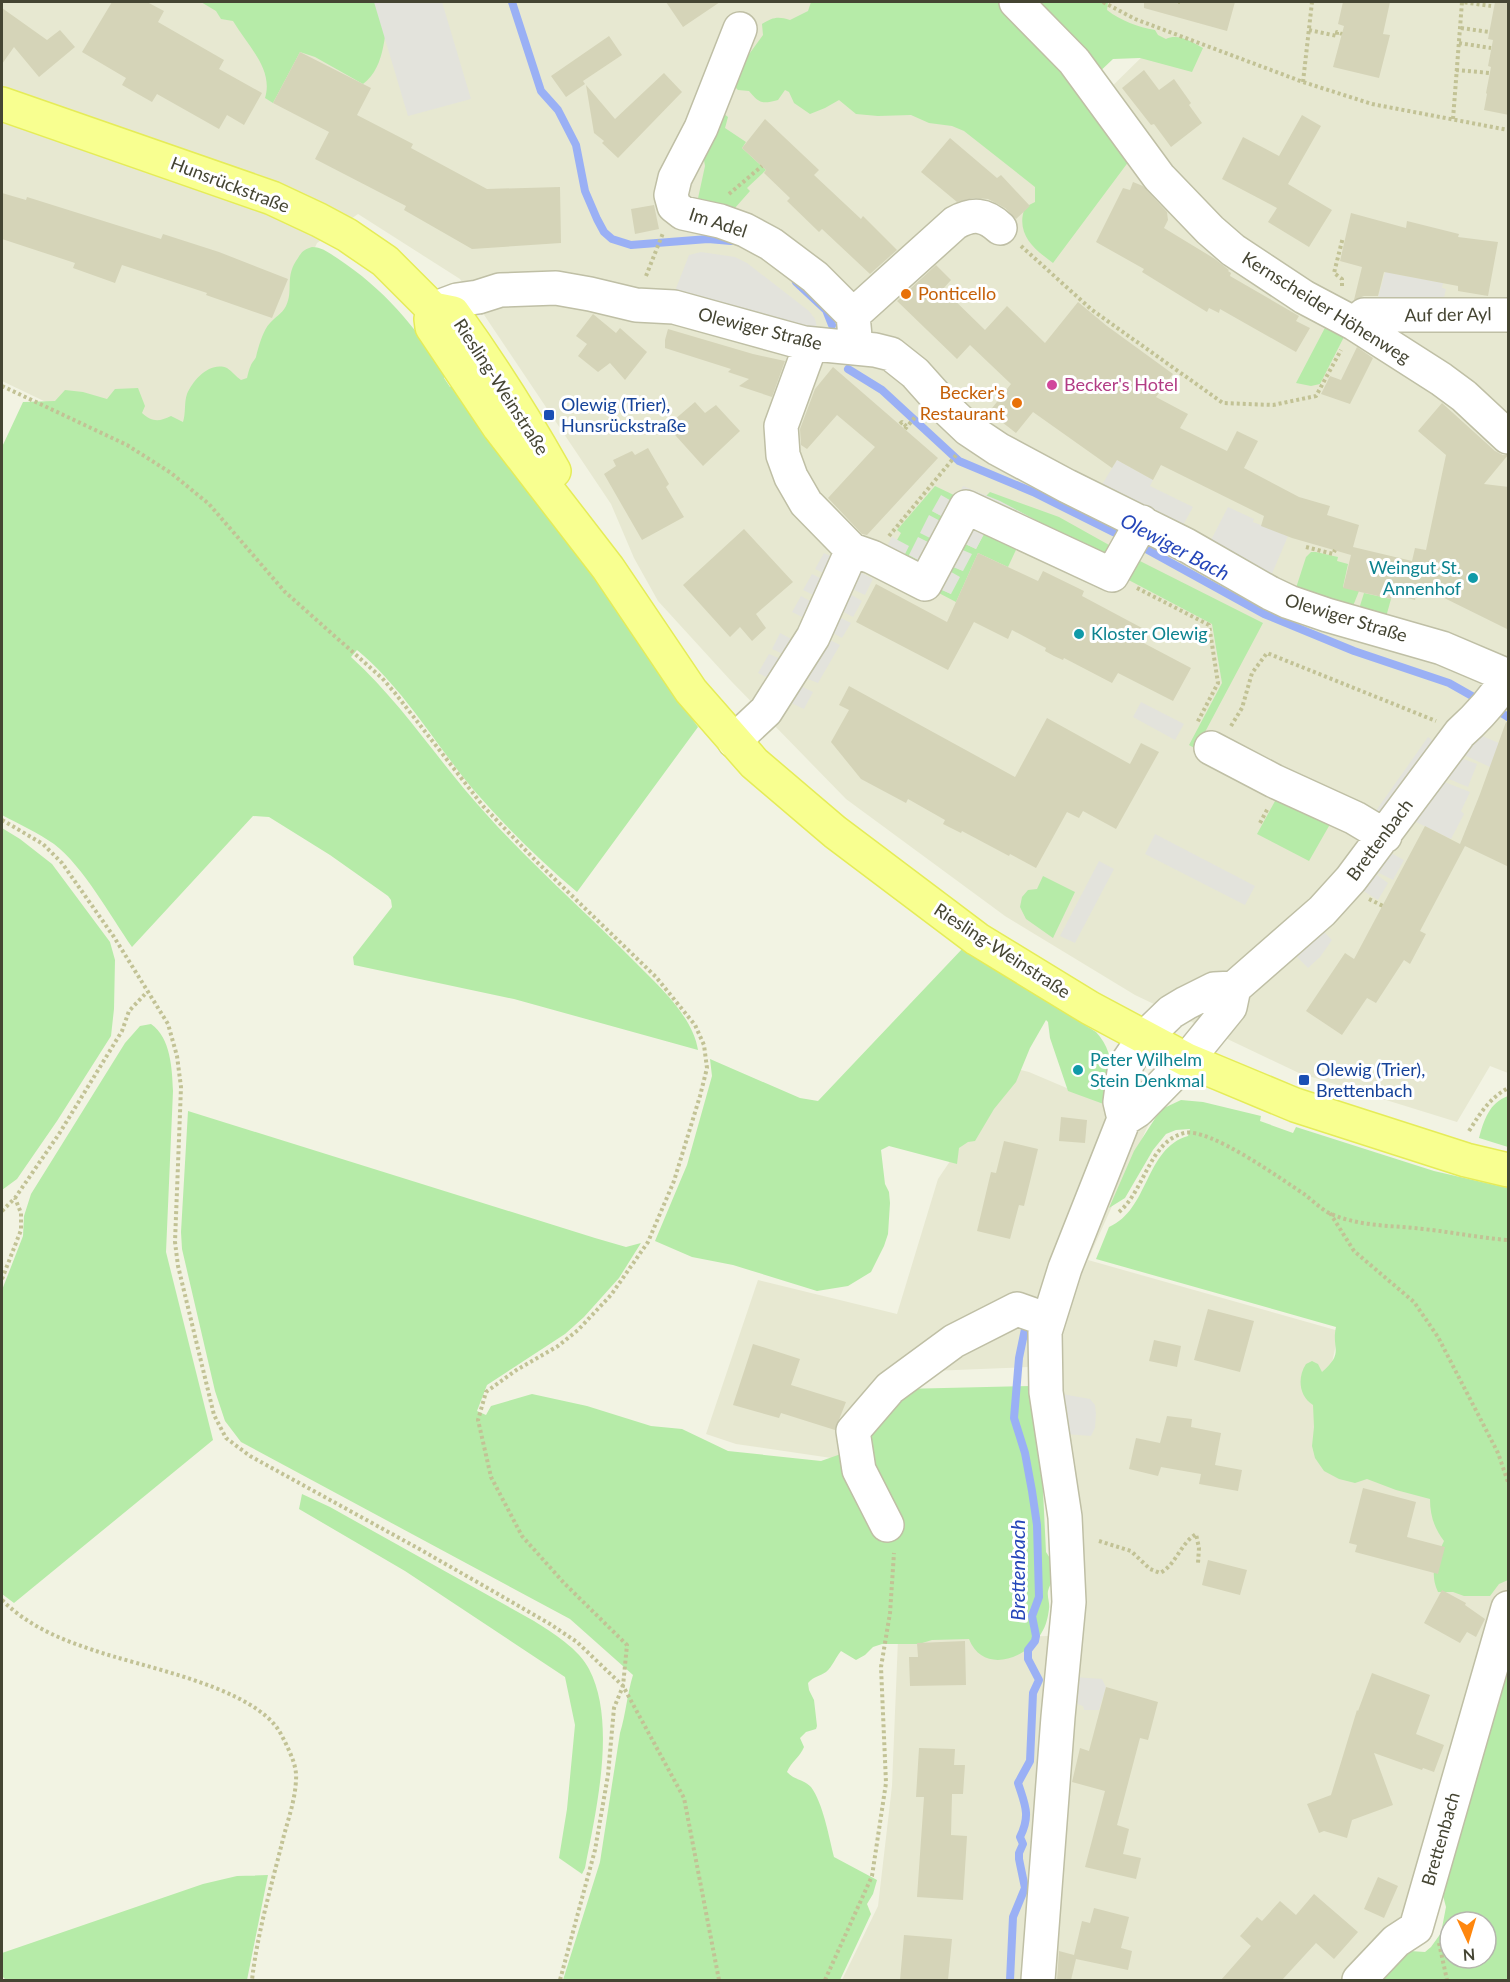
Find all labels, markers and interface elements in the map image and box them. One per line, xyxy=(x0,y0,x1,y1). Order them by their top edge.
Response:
street label: Hunsrückstraße xyxy=(168,151,293,217)
street label: Im Adel xyxy=(687,202,750,242)
street label: Kernscheider Höhenweg xyxy=(1238,246,1415,368)
place label: Ponticello xyxy=(918,282,996,304)
marker: Ponticello xyxy=(899,287,913,301)
street label: Olewiger Straße xyxy=(696,302,825,354)
street label: Auf der Ayl xyxy=(1404,302,1492,326)
street label: Riesling-Weinstraße xyxy=(450,314,554,459)
place label: Becker's Hotel xyxy=(1064,373,1178,395)
marker: Becker's Hotel xyxy=(1045,378,1059,392)
place label: Becker's Restaurant xyxy=(920,381,1006,424)
place label: Olewig (Trier), Hunsrückstraße xyxy=(561,393,686,436)
marker: Becker's Restaurant xyxy=(1010,396,1024,410)
marker: Olewig (Trier), Hunsrückstraße xyxy=(542,408,556,422)
water label: Olewiger Bach xyxy=(1117,507,1234,585)
place label: Weingut St. Annenhof xyxy=(1369,556,1462,599)
marker: Weingut St. Annenhof xyxy=(1466,571,1480,585)
street label: Olewiger Straße xyxy=(1282,588,1410,646)
place label: Kloster Olewig xyxy=(1091,622,1208,644)
marker: Kloster Olewig xyxy=(1072,627,1086,641)
street label: Brettenbach xyxy=(1341,794,1417,885)
street label: Riesling-Weinstraße xyxy=(930,898,1075,1002)
place label: Peter Wilhelm Stein Denkmal xyxy=(1090,1048,1205,1091)
place label: Olewig (Trier), Brettenbach xyxy=(1316,1058,1425,1101)
marker: Peter Wilhelm Stein Denkmal xyxy=(1071,1063,1085,1077)
marker: Olewig (Trier), Brettenbach xyxy=(1297,1073,1311,1087)
water label: Brettenbach xyxy=(1005,1519,1029,1621)
street label: Brettenbach xyxy=(1416,1789,1464,1888)
north arrow xyxy=(1438,1910,1498,1970)
text: N xyxy=(1462,1946,1476,1965)

